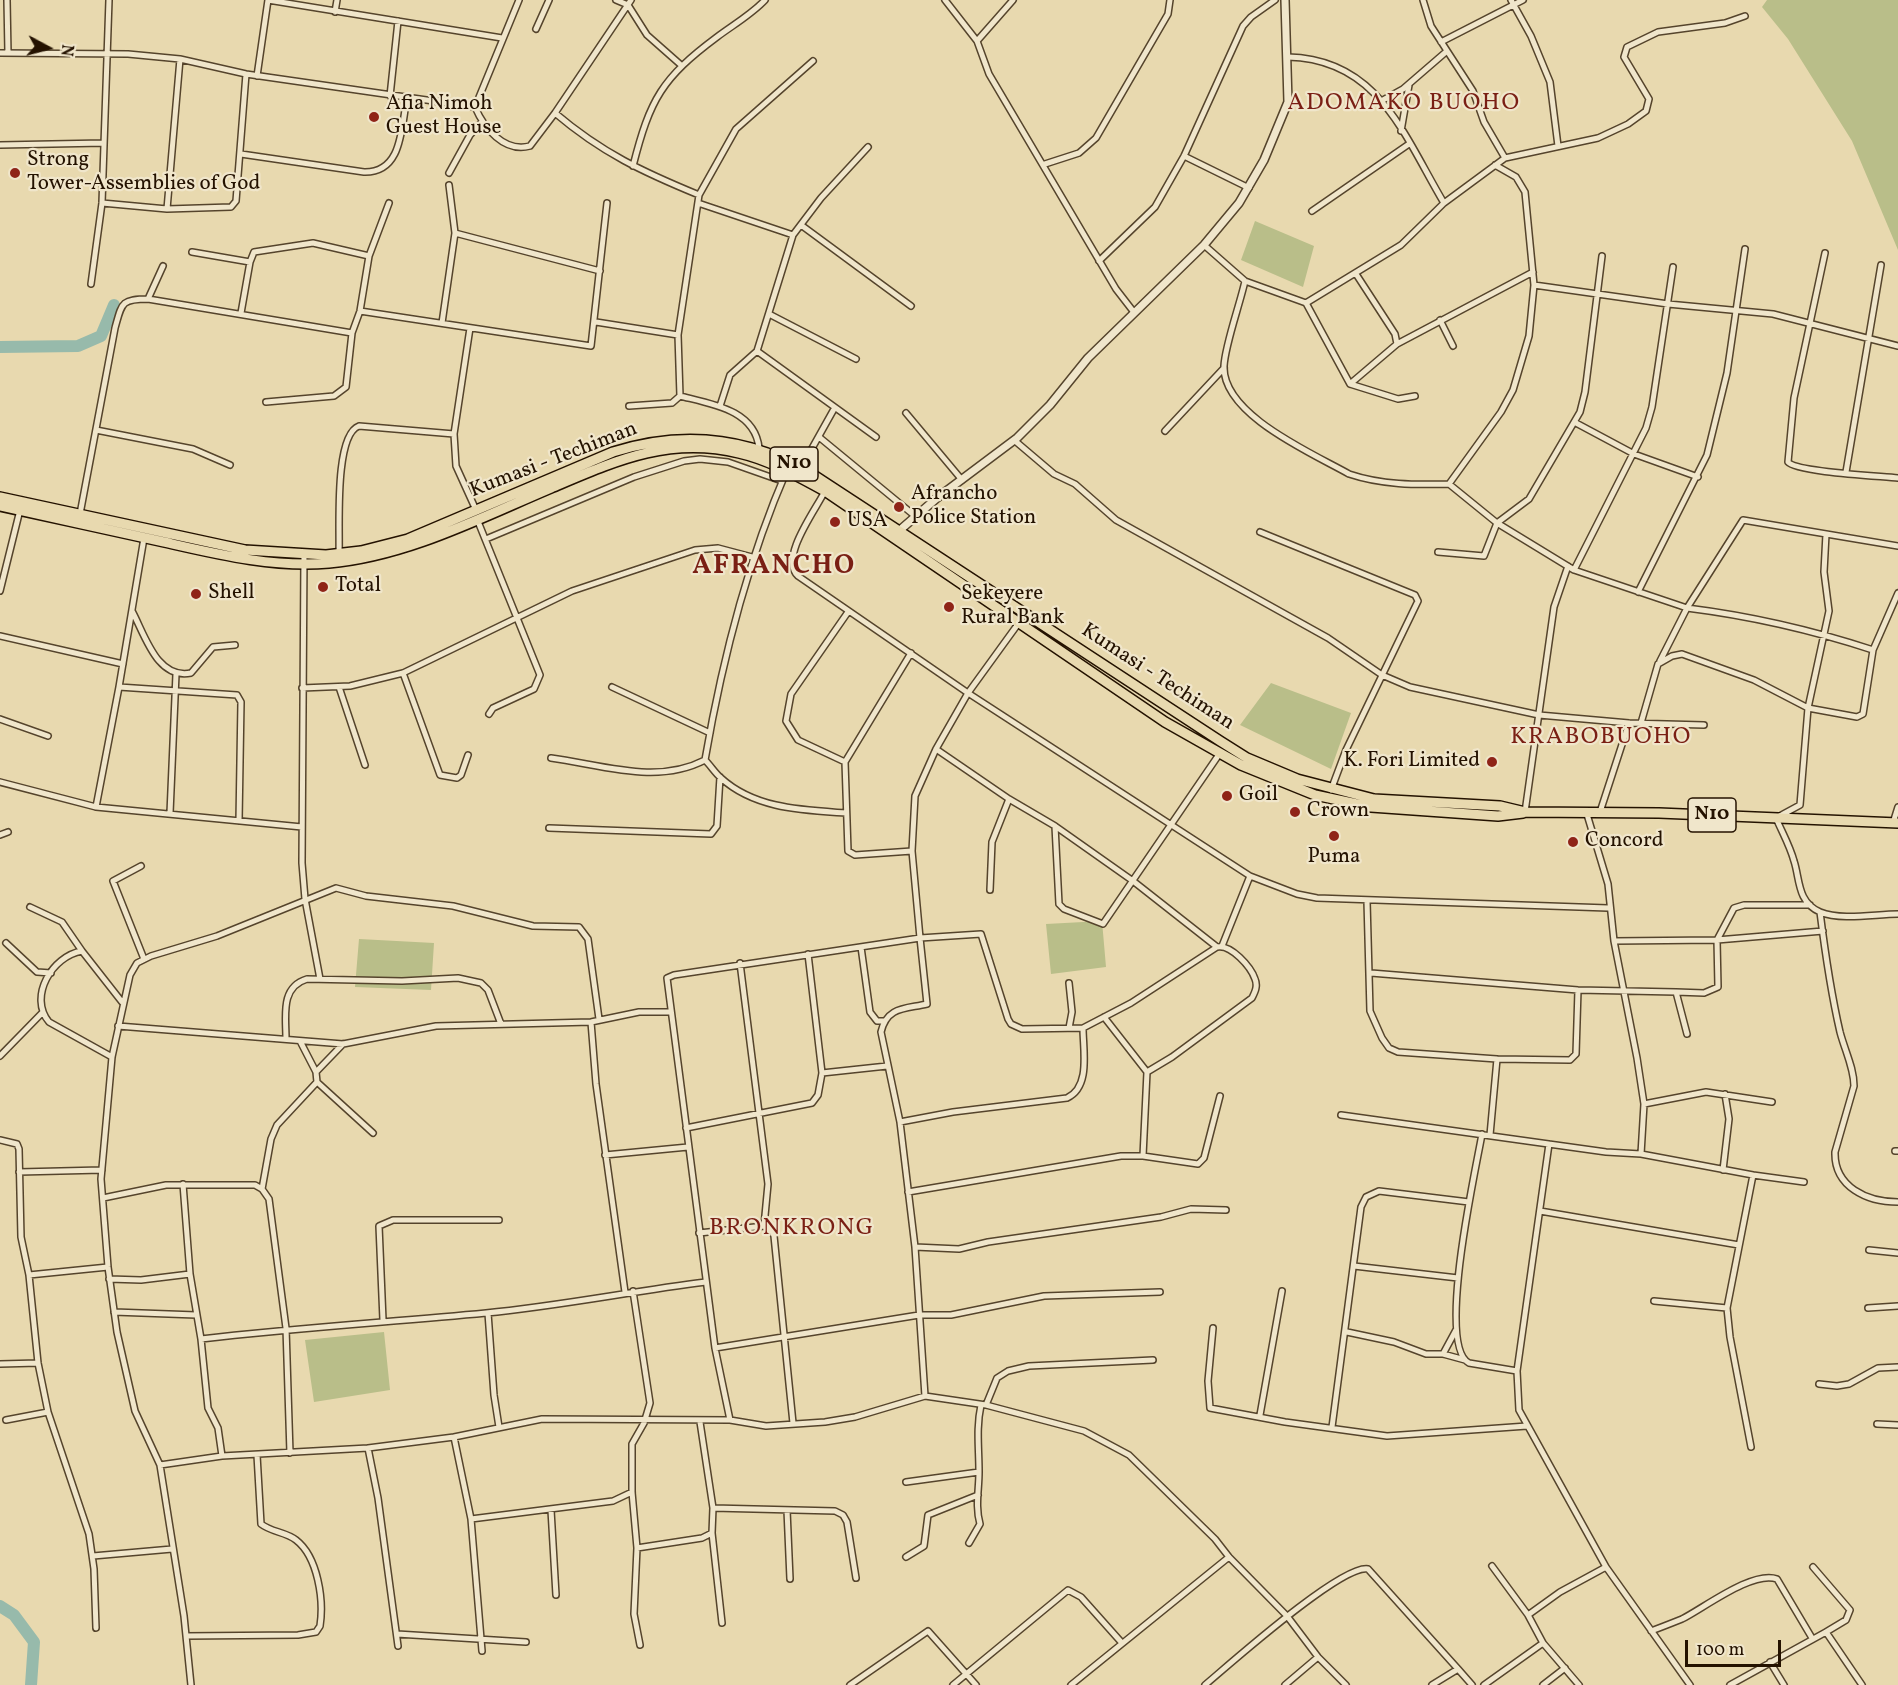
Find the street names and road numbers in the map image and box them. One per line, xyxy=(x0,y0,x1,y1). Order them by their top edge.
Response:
street label: Kumasi - Techiman xyxy=(467,417,641,505)
road number: N10 xyxy=(770,447,818,481)
street label: Kumasi - Techiman xyxy=(1076,619,1238,737)
road number: N10 xyxy=(1688,798,1736,832)

